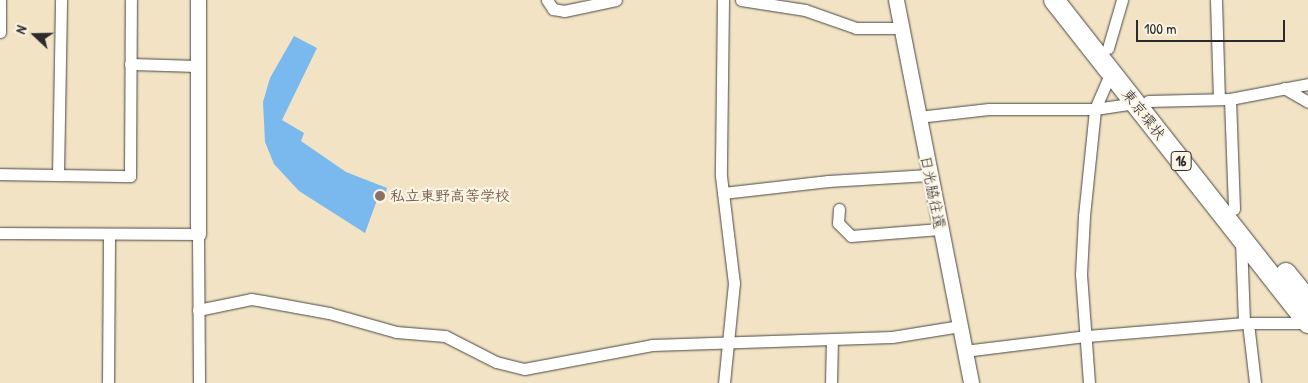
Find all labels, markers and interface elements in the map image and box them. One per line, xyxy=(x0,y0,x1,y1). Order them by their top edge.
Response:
north arrow xyxy=(10,10,60,60)
scale bar xyxy=(1138,10,1287,42)
text: 100 m xyxy=(1144,18,1177,39)
text: N xyxy=(10,23,31,36)
street label: 東京環状 xyxy=(1118,85,1170,143)
road number: 16 xyxy=(1170,150,1192,172)
street label: 日光脇往還 xyxy=(917,153,949,231)
place label: 私立東野高等学校 xyxy=(390,187,510,205)
marker: 私立東野高等学校 xyxy=(374,190,386,202)

